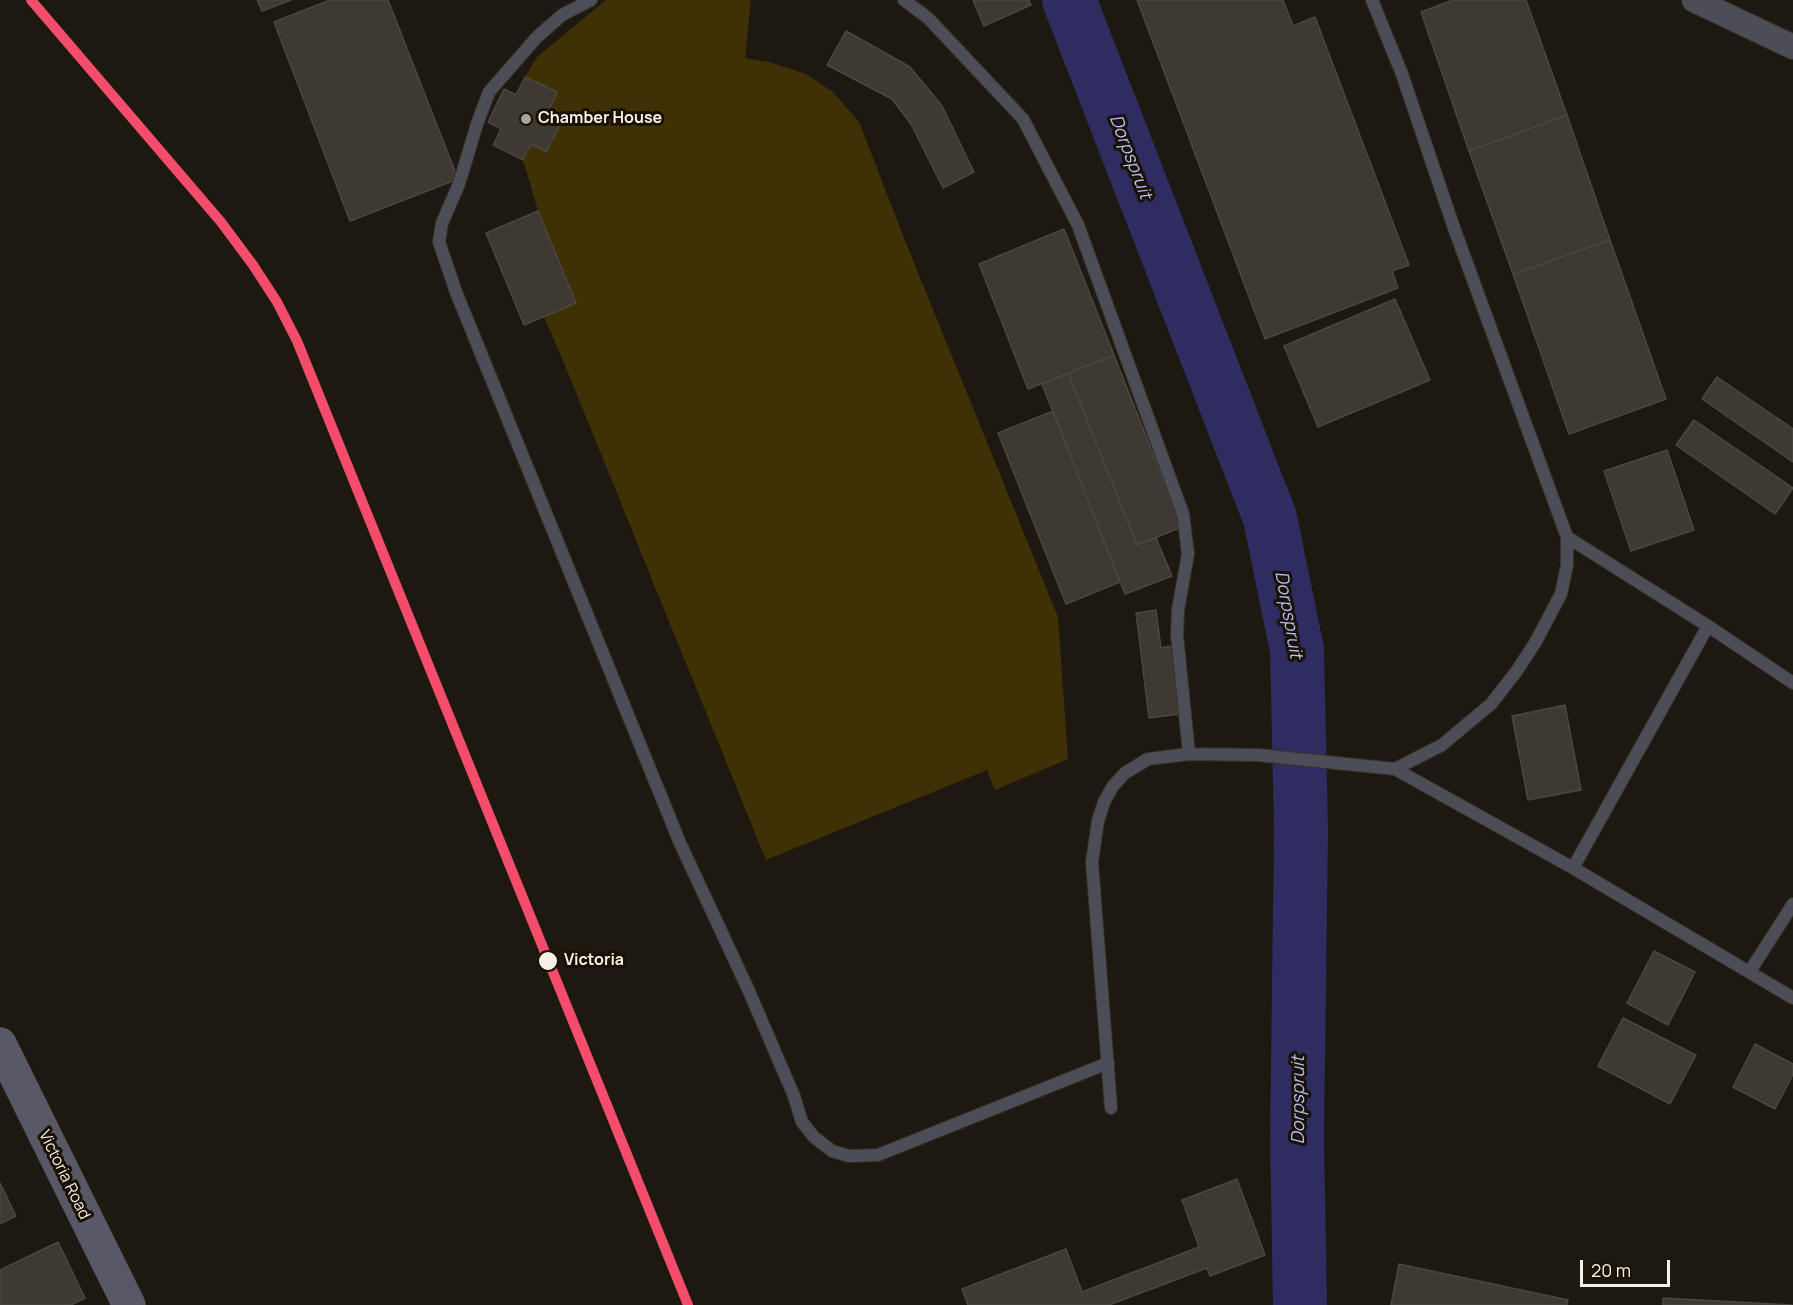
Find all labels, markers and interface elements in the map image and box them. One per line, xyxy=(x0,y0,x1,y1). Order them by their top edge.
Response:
place label: Chamber House xyxy=(538,109,662,129)
marker: Chamber House xyxy=(519,112,533,126)
water label: Dorpspruit xyxy=(1104,112,1156,202)
water label: Dorpspruit xyxy=(1270,570,1306,660)
marker: Victoria xyxy=(537,950,559,972)
place label: Victoria xyxy=(564,951,624,971)
water label: Dorpspruit xyxy=(1288,1056,1310,1144)
street label: Victoria Road xyxy=(34,1127,94,1223)
scale bar xyxy=(1583,1248,1673,1286)
text: 20 m xyxy=(1591,1258,1631,1282)

